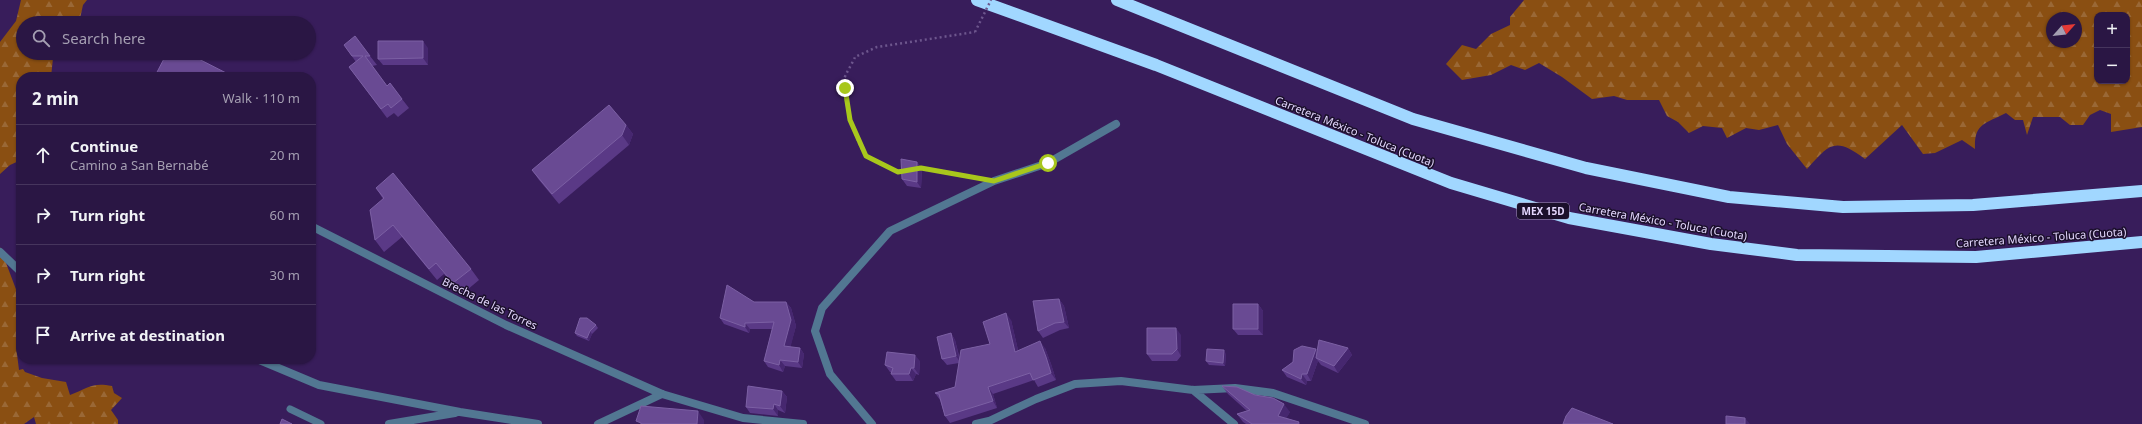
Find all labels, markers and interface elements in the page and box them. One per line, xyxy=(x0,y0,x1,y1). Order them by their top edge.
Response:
north arrow xyxy=(2046,12,2082,48)
map controls xyxy=(2094,12,2130,84)
button: + xyxy=(2094,12,2130,48)
search box xyxy=(16,16,316,60)
icon: search xyxy=(30,27,52,49)
text: Search here xyxy=(62,28,145,48)
button: − xyxy=(2094,48,2130,84)
route end xyxy=(836,79,854,97)
text: 2 min xyxy=(32,87,79,110)
text: Walk · 110 m xyxy=(222,89,300,107)
street label: Carretera México - Toluca (Cuota) xyxy=(1273,92,1437,170)
text: Continue xyxy=(70,136,138,156)
icon: ahead xyxy=(32,144,54,166)
text: 20 m xyxy=(270,146,300,164)
route start xyxy=(1039,154,1057,172)
text: Camino a San Bernabé xyxy=(70,156,209,174)
street label: Carretera México - Toluca (Cuota) xyxy=(1578,199,1748,243)
road number: MEX 15D xyxy=(1517,203,1569,219)
icon: right xyxy=(32,204,54,226)
text: Turn right xyxy=(70,205,145,225)
text: 60 m xyxy=(270,206,300,224)
street label: Carretera México - Toluca (Cuota) xyxy=(1955,224,2127,250)
icon: right xyxy=(32,264,54,286)
text: Turn right xyxy=(70,265,145,285)
text: 30 m xyxy=(270,266,300,284)
street label: Brecha de las Torres xyxy=(440,273,540,333)
icon: arrive xyxy=(32,324,54,346)
text: Arrive at destination xyxy=(70,325,225,345)

